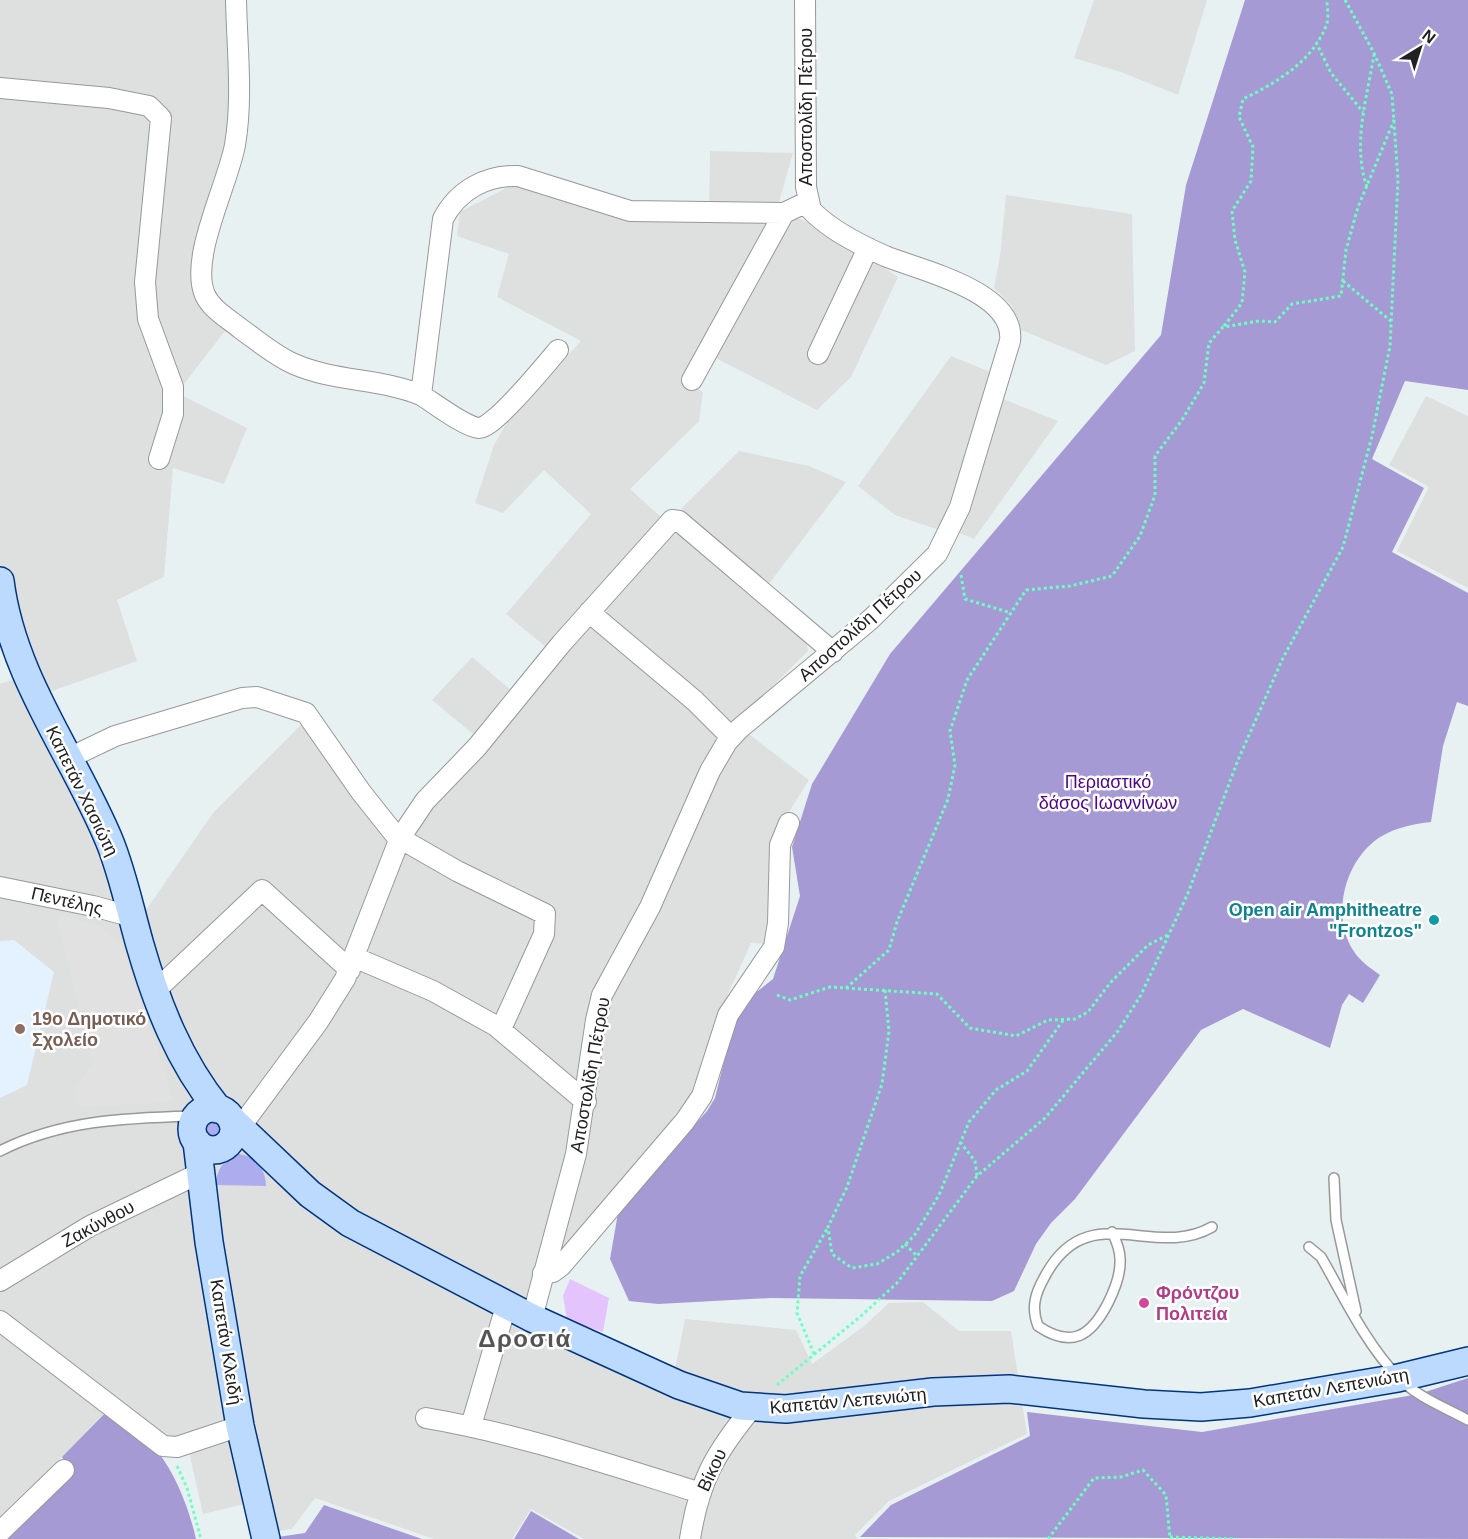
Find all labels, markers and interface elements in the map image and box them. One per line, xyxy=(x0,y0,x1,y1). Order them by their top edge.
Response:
north arrow xyxy=(1390,18,1450,78)
text: N xyxy=(1419,26,1439,47)
street label: Αποστολίδη Πέτρου xyxy=(796,28,816,186)
street label: Αποστολίδη Πέτρου xyxy=(795,565,925,685)
street label: Καπετάν Χασιώτη xyxy=(42,723,122,859)
park label: Περιαστικό δάσος Ιωαννίνων xyxy=(1039,772,1177,813)
street label: Πεντέλης xyxy=(29,883,105,919)
place label: Open air Amphitheatre "Frontzos" xyxy=(1229,900,1422,941)
marker: Open air Amphitheatre "Frontzos" xyxy=(1427,913,1441,927)
street label: Αποστολίδη Πέτρου xyxy=(566,995,614,1155)
place label: 19ο Δημοτικό Σχολείο xyxy=(32,1009,146,1050)
marker: 19ο Δημοτικό Σχολείο xyxy=(13,1022,27,1036)
street label: Ζακύνθου xyxy=(58,1197,138,1251)
street label: Καπετάν Κλειδή xyxy=(206,1278,246,1406)
place label: Φρόντζου Πολιτεία xyxy=(1156,1283,1239,1324)
marker: Φρόντζου Πολιτεία xyxy=(1137,1296,1151,1310)
district label: Δροσιά xyxy=(478,1325,572,1352)
street label: Καπετάν Λεπενιώτη xyxy=(1252,1364,1410,1412)
street label: Καπετάν Λεπενιώτη xyxy=(769,1384,927,1418)
street label: Βίκου xyxy=(694,1446,730,1494)

